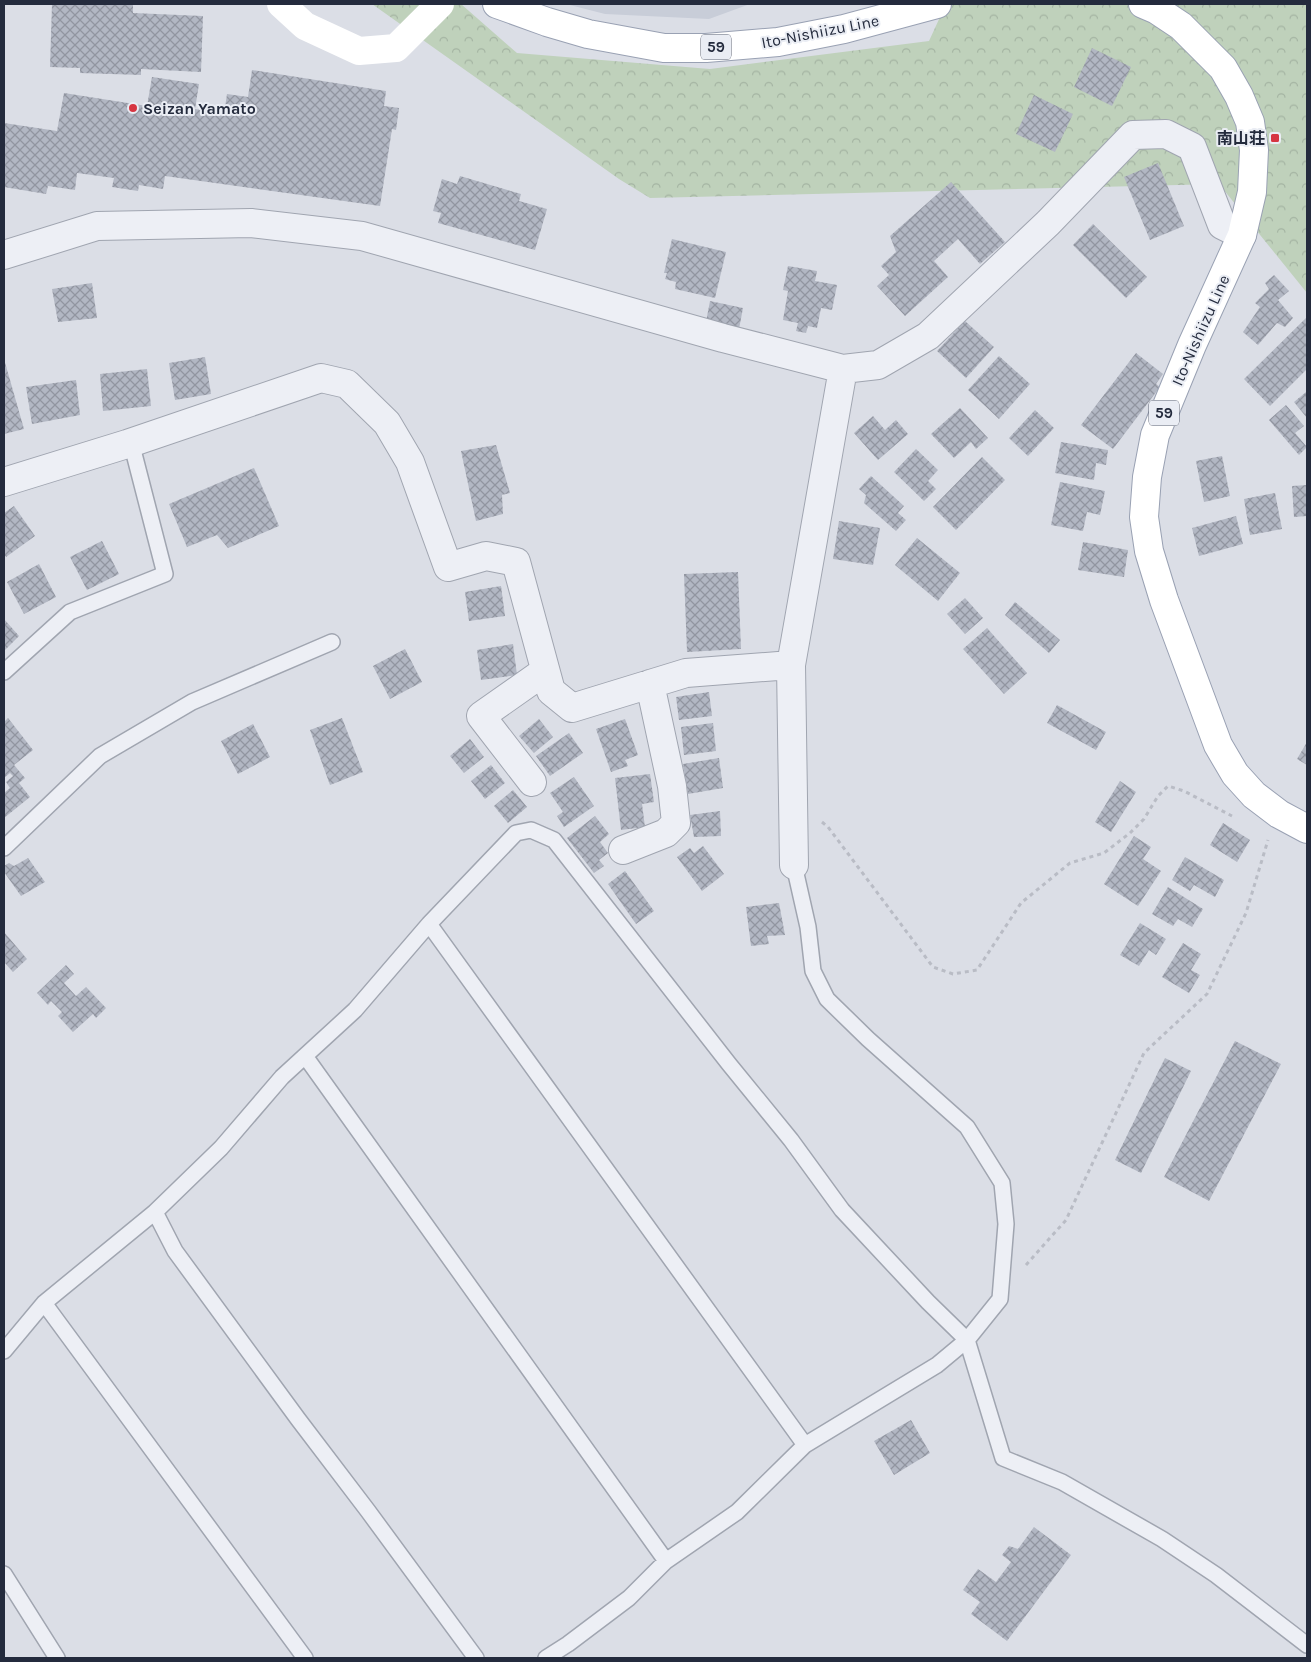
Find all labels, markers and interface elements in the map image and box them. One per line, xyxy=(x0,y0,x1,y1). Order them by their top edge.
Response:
street label: Ito-Nishiizu Line xyxy=(760,11,880,52)
road number: 59 xyxy=(701,34,731,60)
place label: Seizan Yamato xyxy=(143,99,256,118)
marker: Seizan Yamato xyxy=(127,102,139,114)
place label: 南山荘 xyxy=(1217,129,1265,148)
marker: 南山荘 xyxy=(1269,132,1281,144)
street label: Ito-Nishiizu Line xyxy=(1168,272,1233,389)
road number: 59 xyxy=(1149,400,1179,426)

